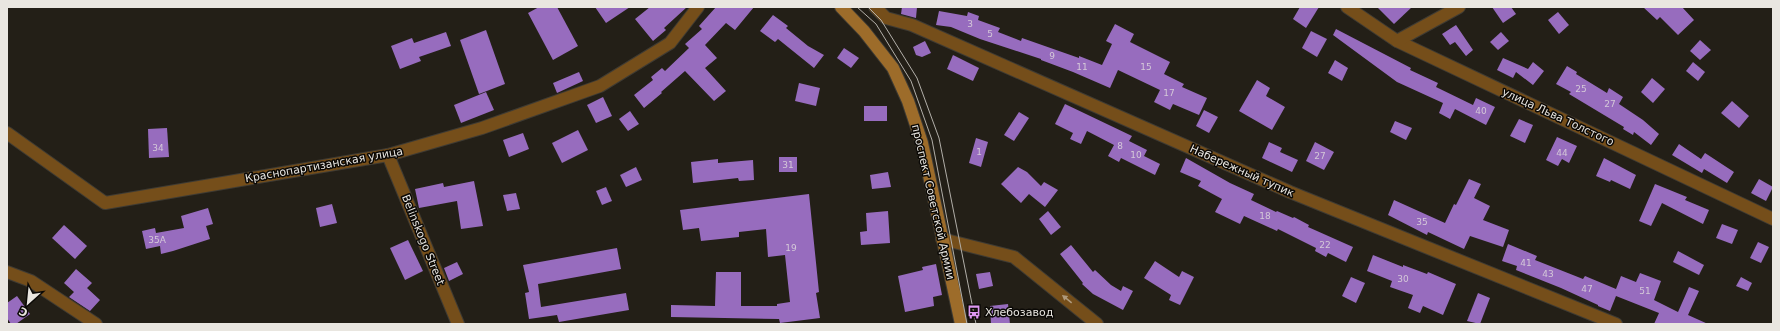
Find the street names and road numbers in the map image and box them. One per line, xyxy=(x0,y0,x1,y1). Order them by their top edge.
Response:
street label: улица Льва Толстого xyxy=(1500,85,1616,149)
street label: проспект Советской Армии xyxy=(909,123,957,281)
street label: Набережный тупик xyxy=(1188,142,1296,200)
street label: Краснопартизанская улица xyxy=(244,145,404,185)
street label: Belinskogo Street xyxy=(399,193,447,288)

